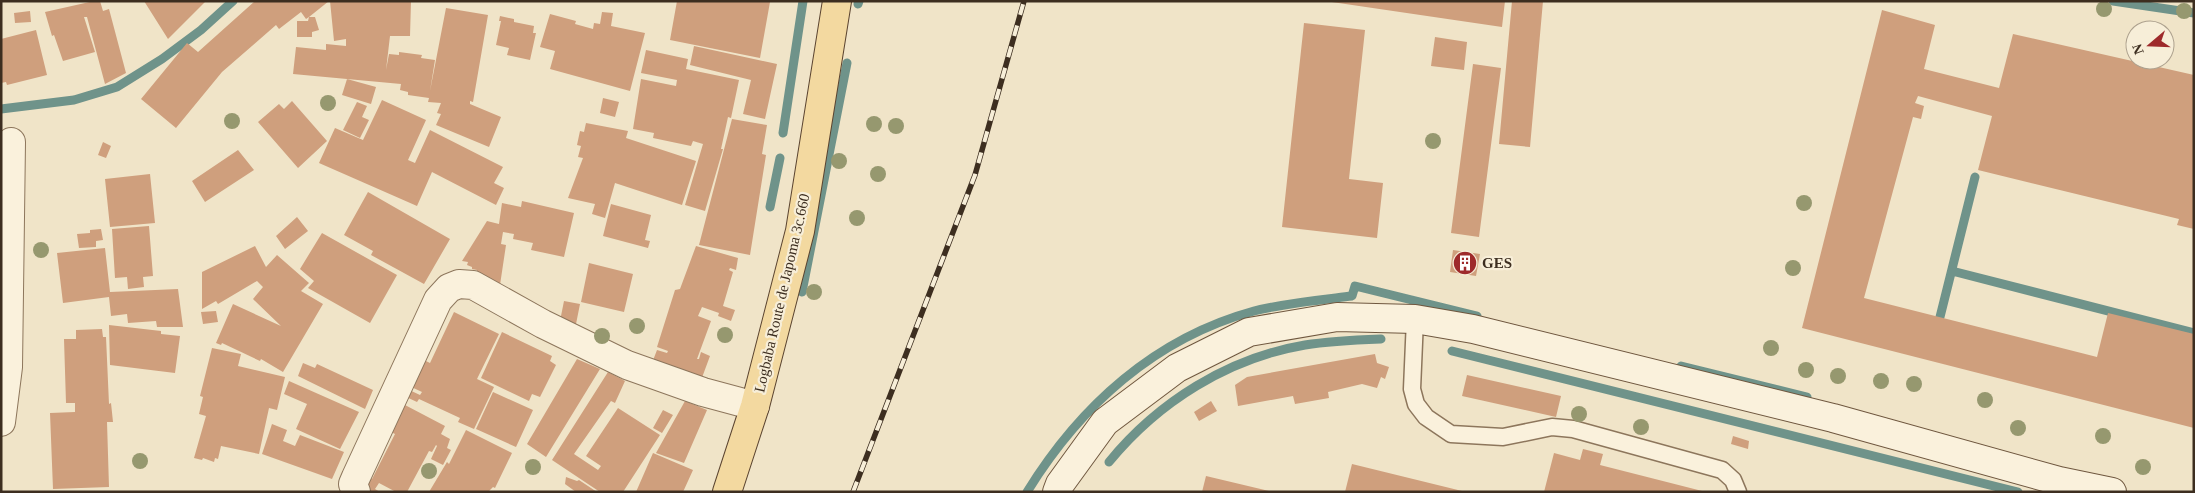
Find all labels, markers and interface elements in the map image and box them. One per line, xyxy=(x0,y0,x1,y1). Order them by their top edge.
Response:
north arrow xyxy=(2125,20,2175,70)
text: N xyxy=(2129,42,2147,56)
street label: Logbaba Route de Japoma 3c.660 xyxy=(751,192,813,394)
building icon: GES xyxy=(1452,250,1478,276)
place label: GES xyxy=(1482,255,1512,271)

